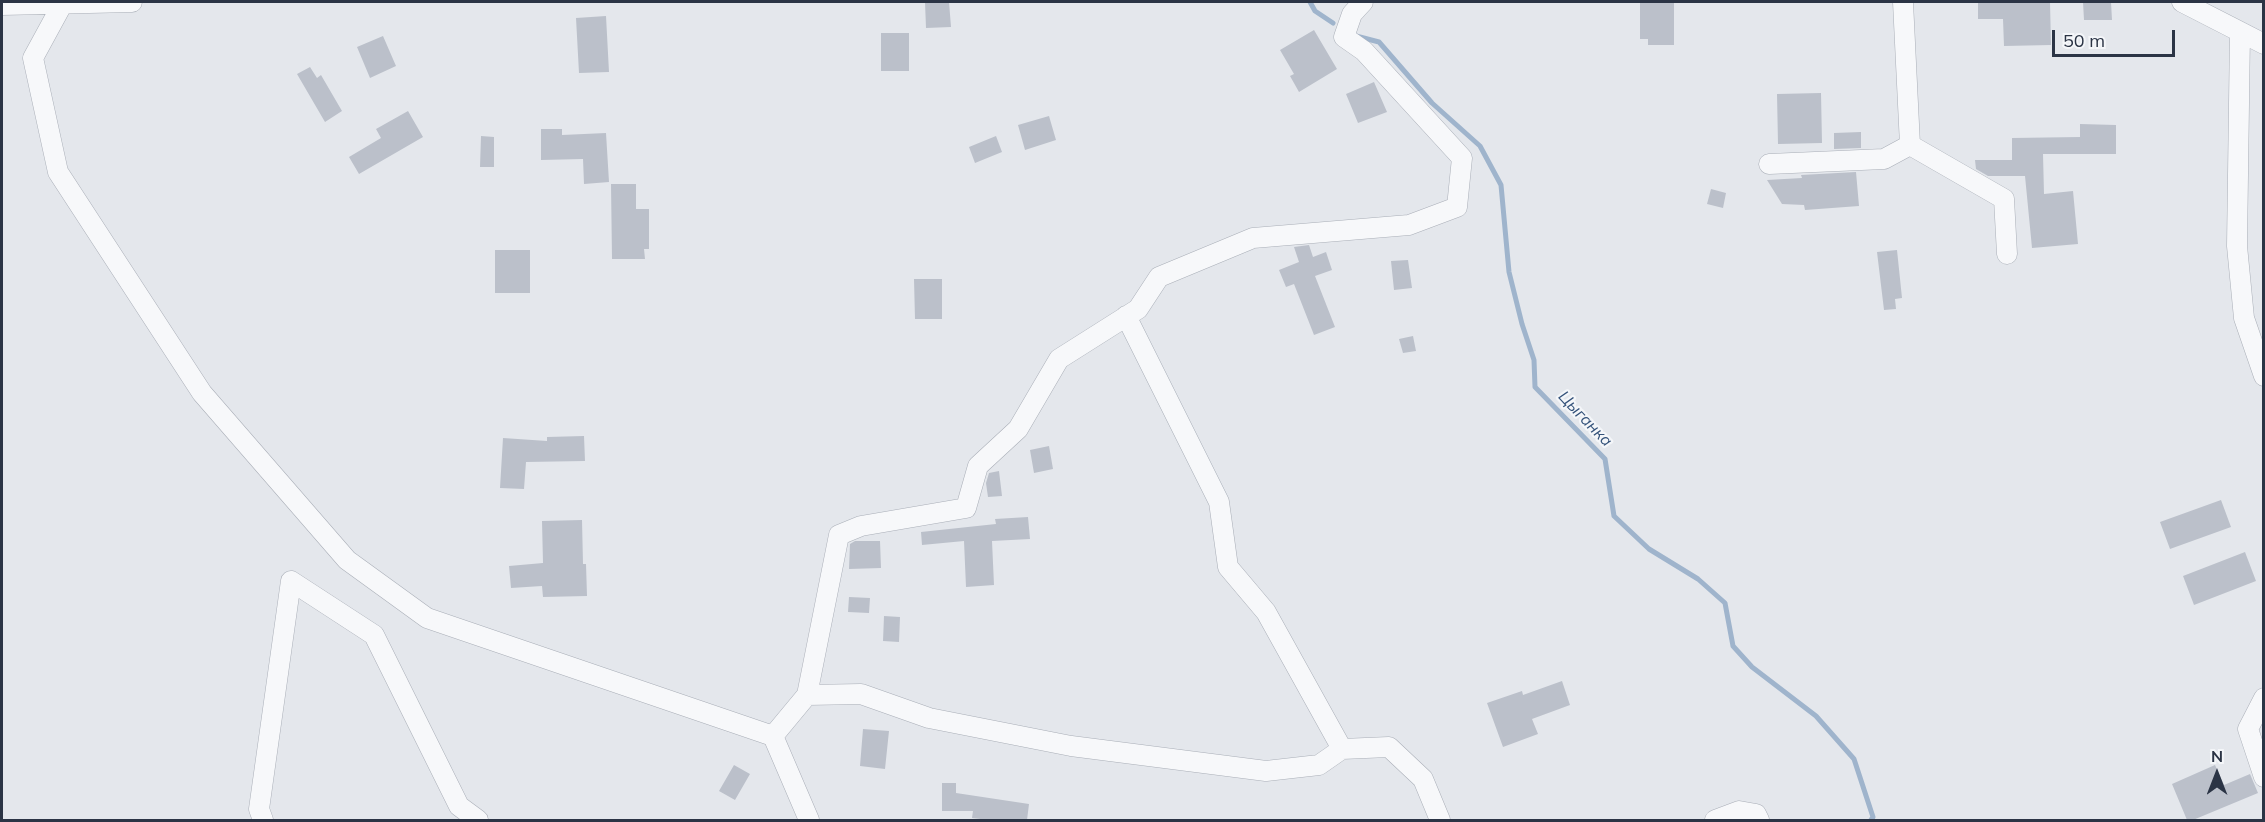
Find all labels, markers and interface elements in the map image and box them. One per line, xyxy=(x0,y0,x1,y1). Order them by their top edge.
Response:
scale bar xyxy=(2055,18,2178,56)
text: 50 m xyxy=(2063,29,2105,52)
water label: Цыганка xyxy=(1554,387,1616,451)
north arrow xyxy=(2187,744,2247,804)
text: N xyxy=(2211,746,2223,766)

